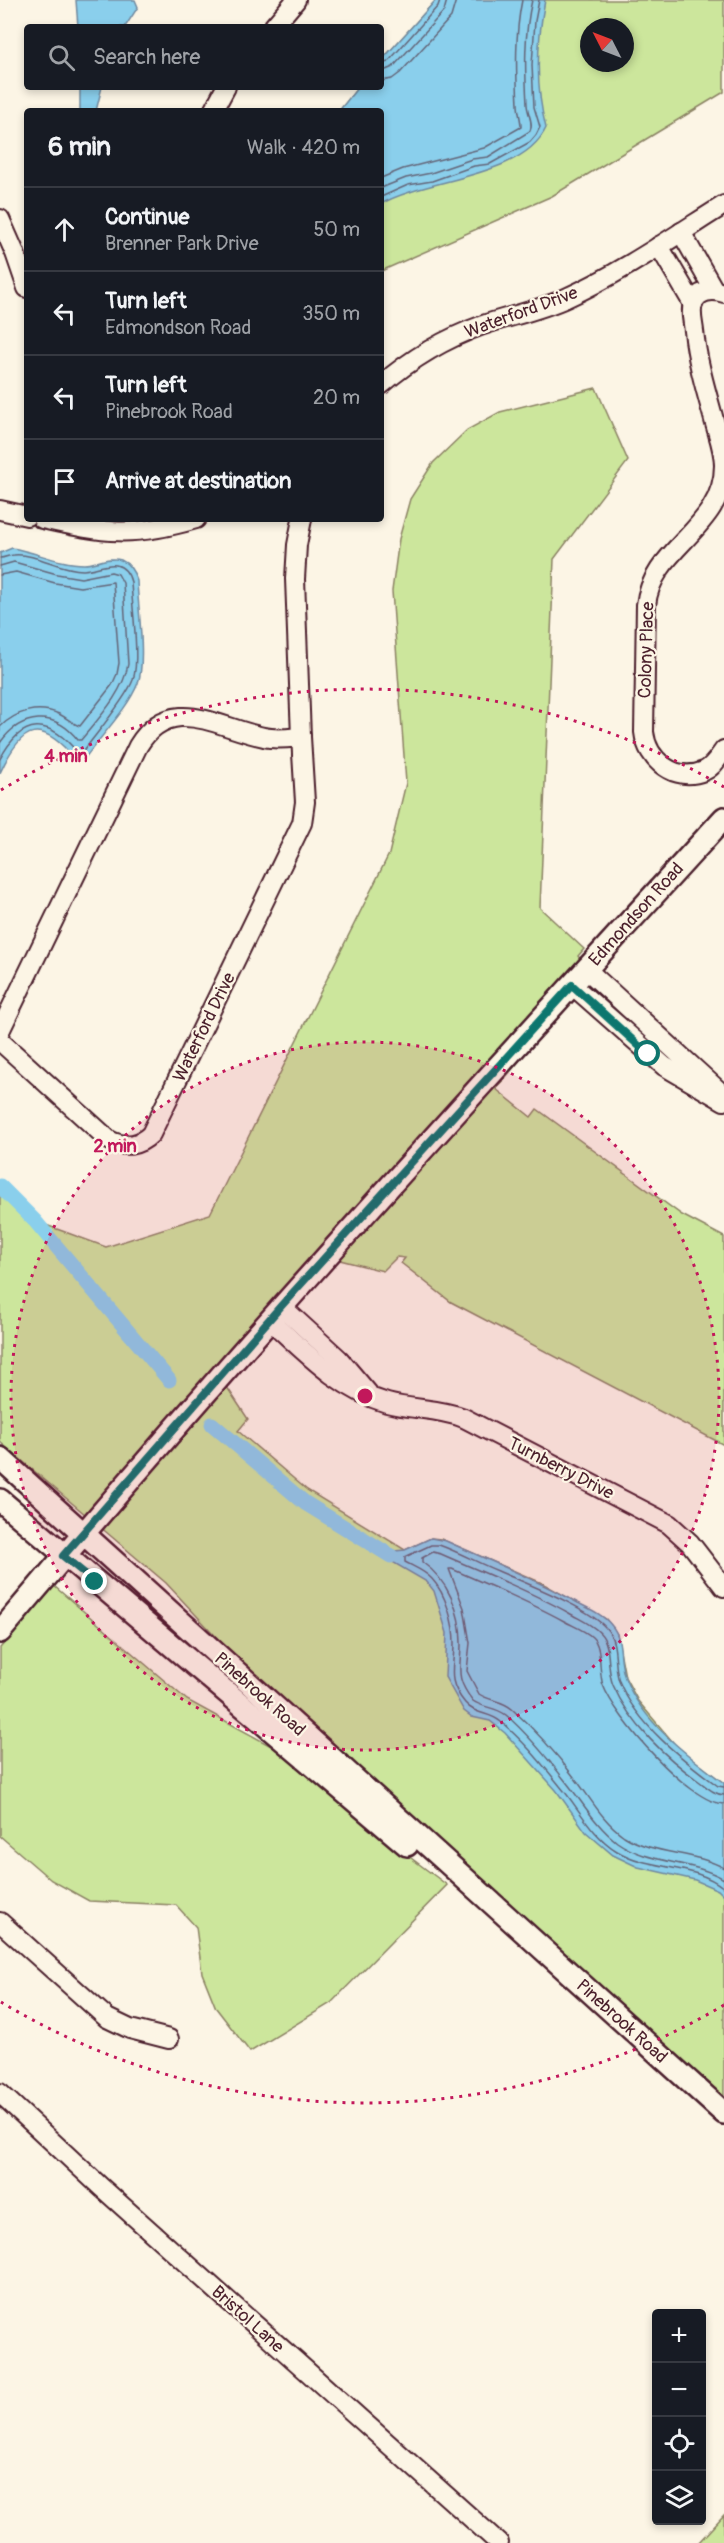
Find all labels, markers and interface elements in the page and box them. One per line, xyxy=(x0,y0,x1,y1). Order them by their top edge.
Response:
north arrow xyxy=(580,18,634,72)
search box xyxy=(24,24,384,90)
icon: search xyxy=(45,41,78,74)
text: Search here xyxy=(93,43,200,71)
text: 6 min xyxy=(48,131,111,163)
text: Walk · 420 m xyxy=(247,135,360,160)
text: Continue xyxy=(105,203,189,231)
icon: ahead xyxy=(48,213,81,246)
text: 50 m xyxy=(313,217,360,242)
text: Brenner Park Drive xyxy=(105,231,259,256)
street label: Waterford Drive xyxy=(461,281,581,344)
text: Turn left xyxy=(105,287,187,315)
icon: left xyxy=(48,297,81,330)
text: 350 m xyxy=(302,301,360,326)
text: Edmondson Road xyxy=(105,315,251,340)
text: Turn left xyxy=(105,371,187,399)
icon: left xyxy=(48,381,81,414)
text: 20 m xyxy=(313,385,360,410)
text: Pinebrook Road xyxy=(105,399,233,424)
icon: arrive xyxy=(48,465,81,498)
text: Arrive at destination xyxy=(105,467,291,495)
street label: Colony Place xyxy=(633,601,660,699)
text: 4 min xyxy=(44,745,88,768)
street label: Edmondson Road xyxy=(584,858,689,971)
street label: Waterford Drive xyxy=(168,969,241,1086)
route start xyxy=(634,1040,660,1066)
text: 2 min xyxy=(93,1135,137,1158)
centre of rings xyxy=(355,1386,375,1406)
street label: Turnberry Drive xyxy=(504,1432,618,1505)
route end xyxy=(81,1568,107,1594)
street label: Pinebrook Road xyxy=(209,1647,310,1741)
street label: Pinebrook Road xyxy=(571,1974,672,2068)
street label: Bristol Lane xyxy=(207,2281,289,2358)
map controls xyxy=(652,2309,706,2525)
button: + xyxy=(652,2309,706,2363)
button: − xyxy=(652,2363,706,2417)
button: locate xyxy=(652,2417,706,2471)
button: layers xyxy=(652,2471,706,2525)

